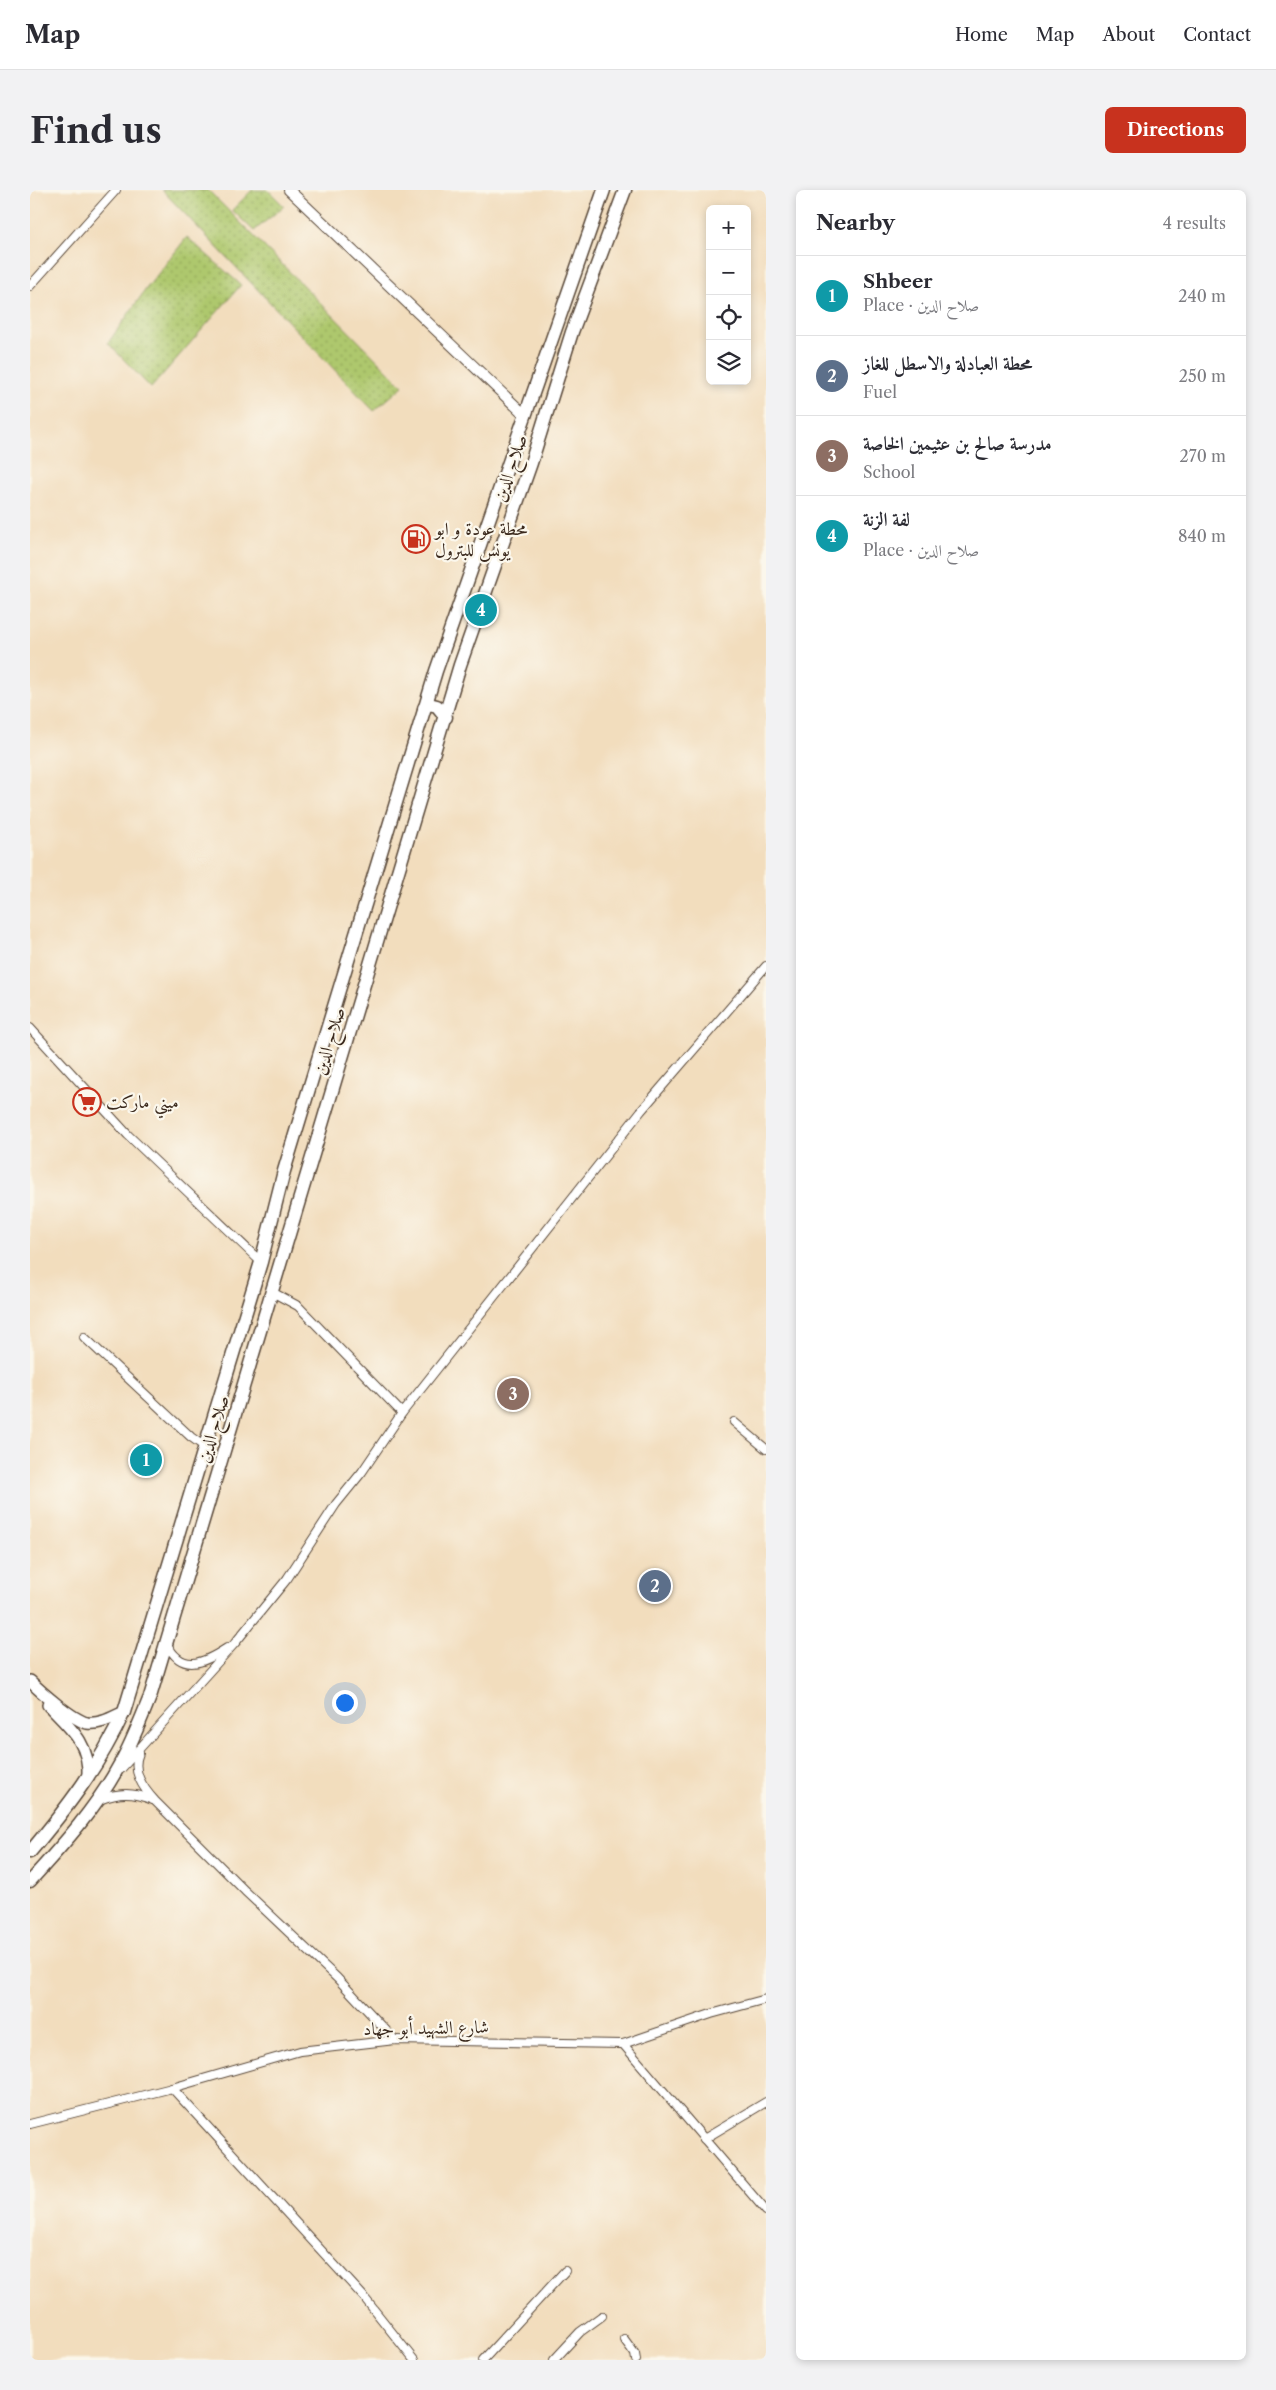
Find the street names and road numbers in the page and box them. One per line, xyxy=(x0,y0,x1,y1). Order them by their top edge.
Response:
street label: صلاح الدين xyxy=(488,431,536,506)
street label: صلاح الدين xyxy=(308,1004,354,1079)
street label: صلاح الدين xyxy=(192,1392,238,1467)
street label: شارع الشهيد أبو جهاد xyxy=(363,2014,489,2044)

